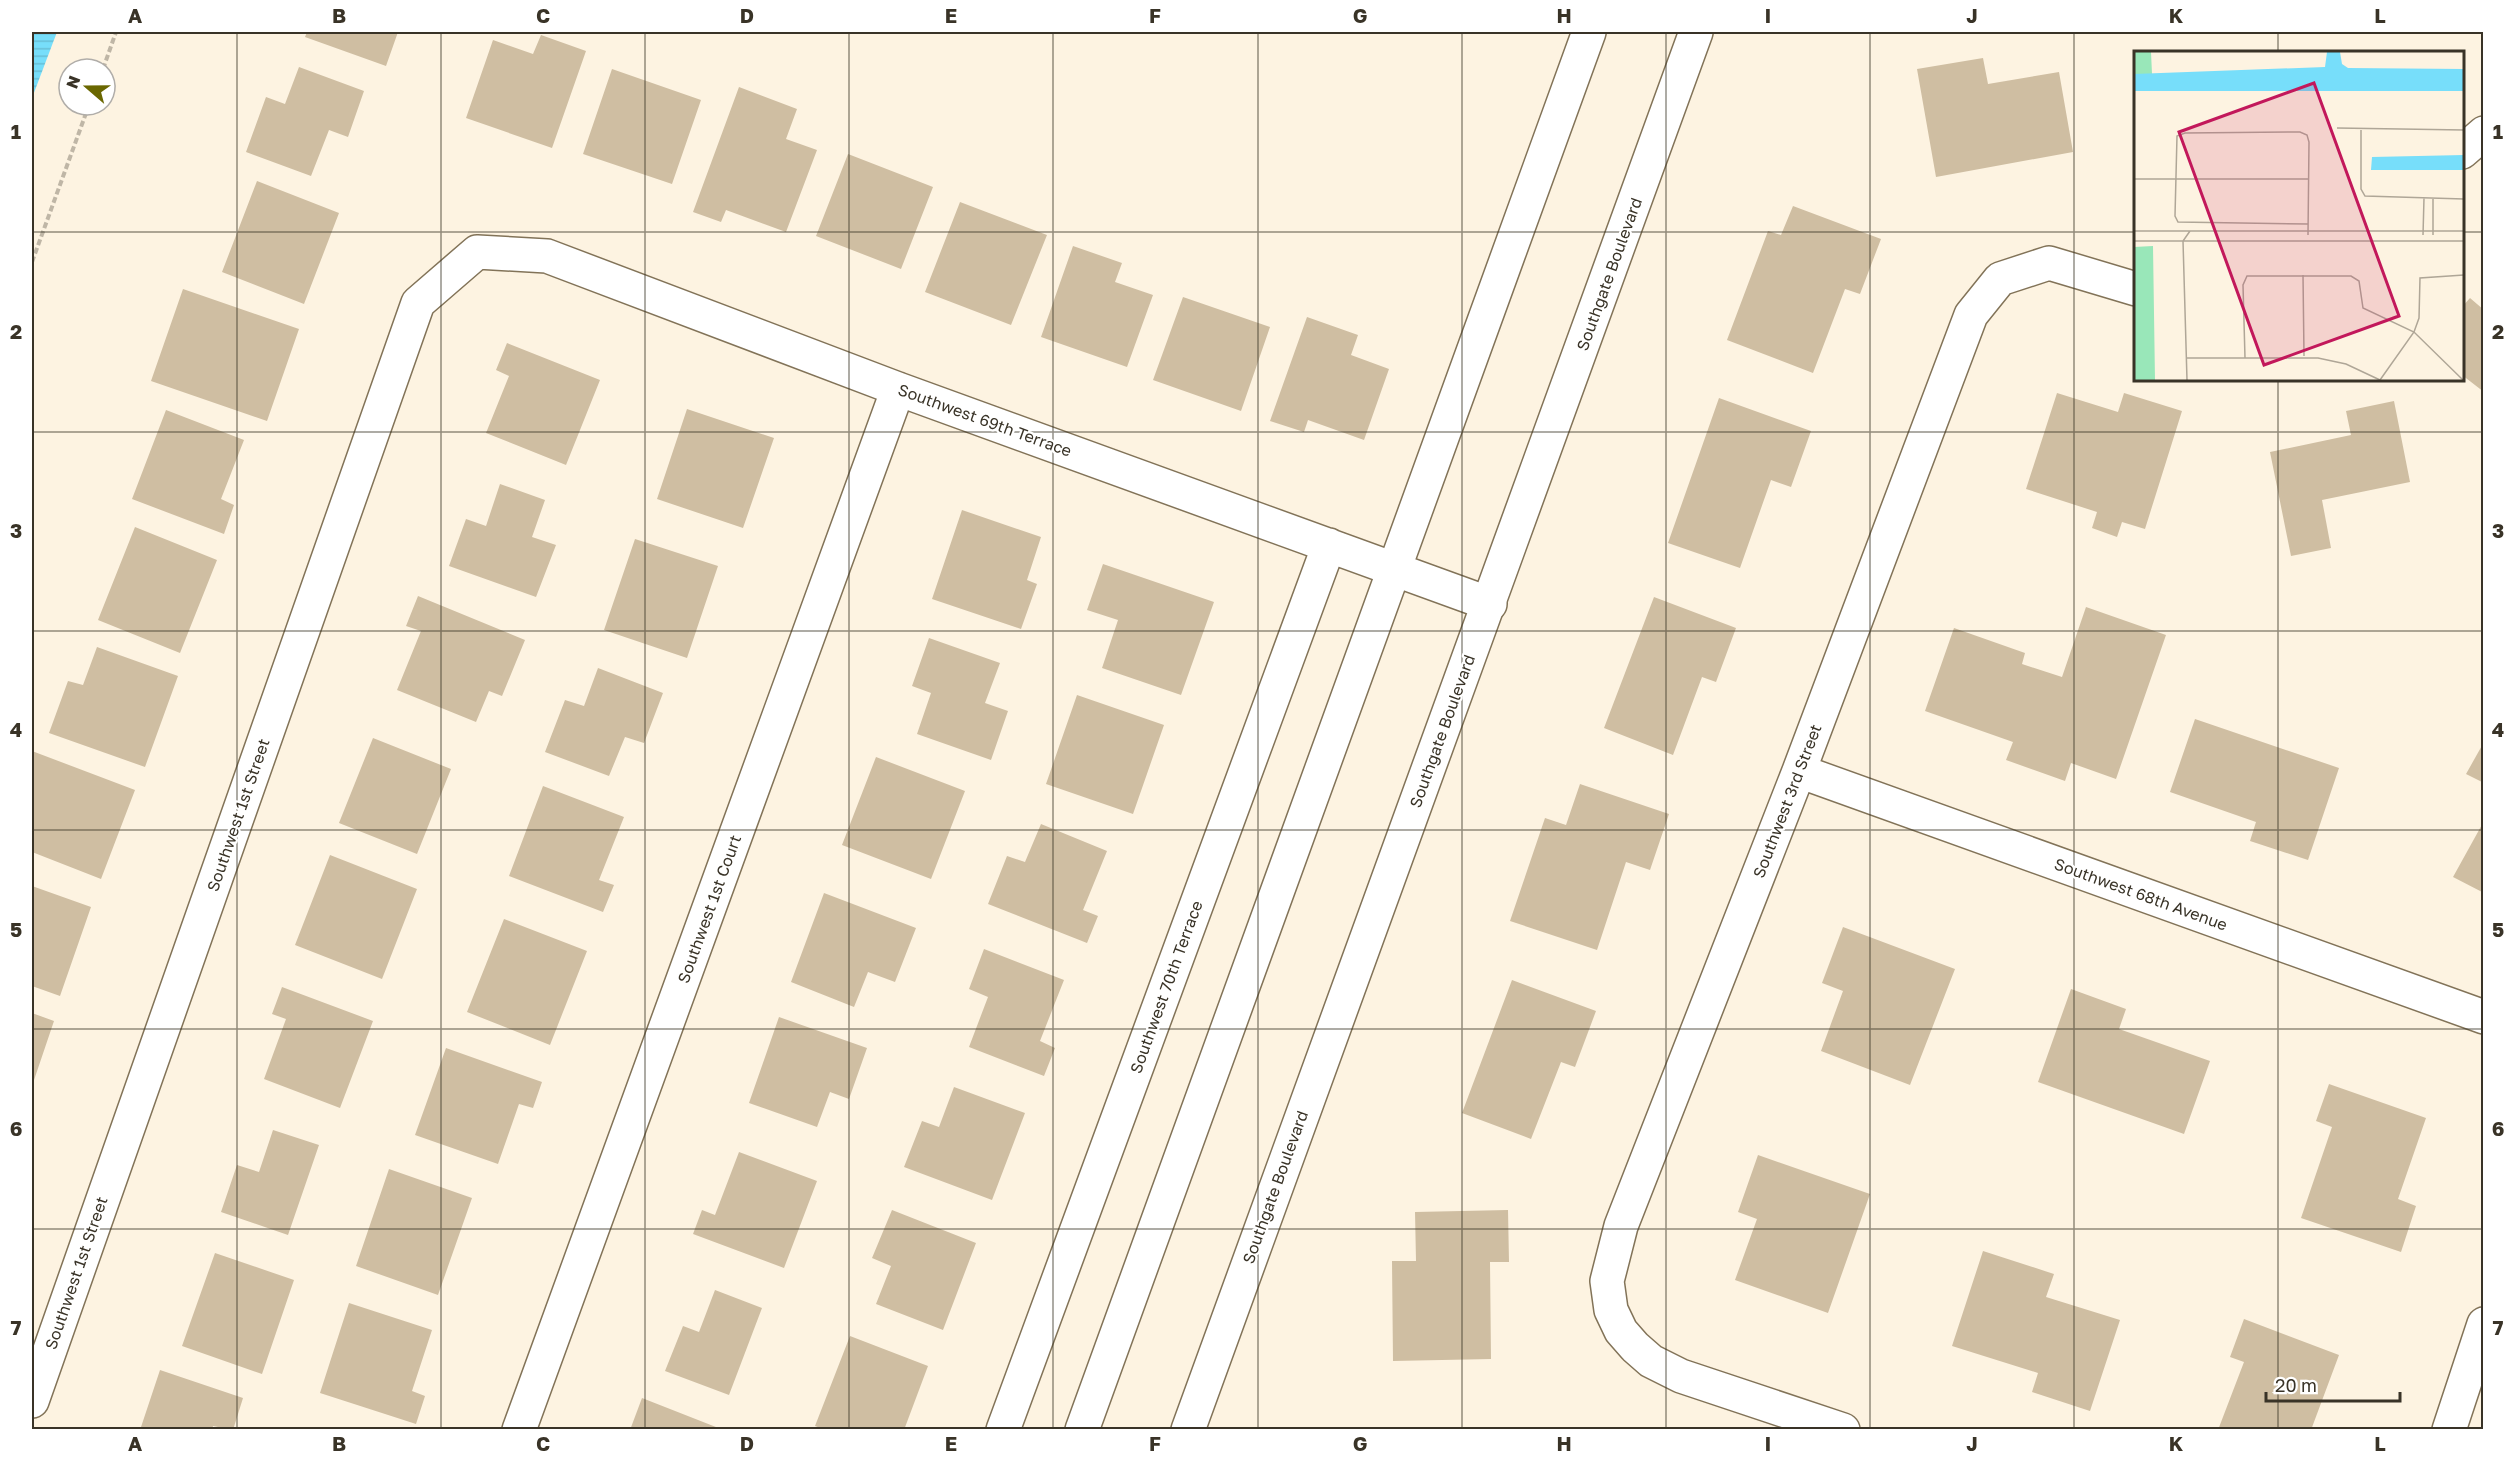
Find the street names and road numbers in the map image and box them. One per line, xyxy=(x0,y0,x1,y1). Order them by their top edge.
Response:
street label: Southgate Boulevard xyxy=(1572,195,1646,353)
street label: Southwest 69th Terrace xyxy=(895,379,1075,461)
street label: Southgate Boulevard xyxy=(1405,652,1479,810)
street label: Southwest 3rd Street xyxy=(1748,721,1826,881)
street label: Southwest 1st Street xyxy=(202,736,274,894)
street label: Southwest 1st Court xyxy=(673,832,745,986)
street label: Southwest 68th Avenue xyxy=(2052,853,2230,935)
street label: Southwest 70th Terrace xyxy=(1125,898,1207,1076)
street label: Southgate Boulevard xyxy=(1238,1108,1312,1266)
street label: Southwest 1st Street xyxy=(40,1194,112,1352)

